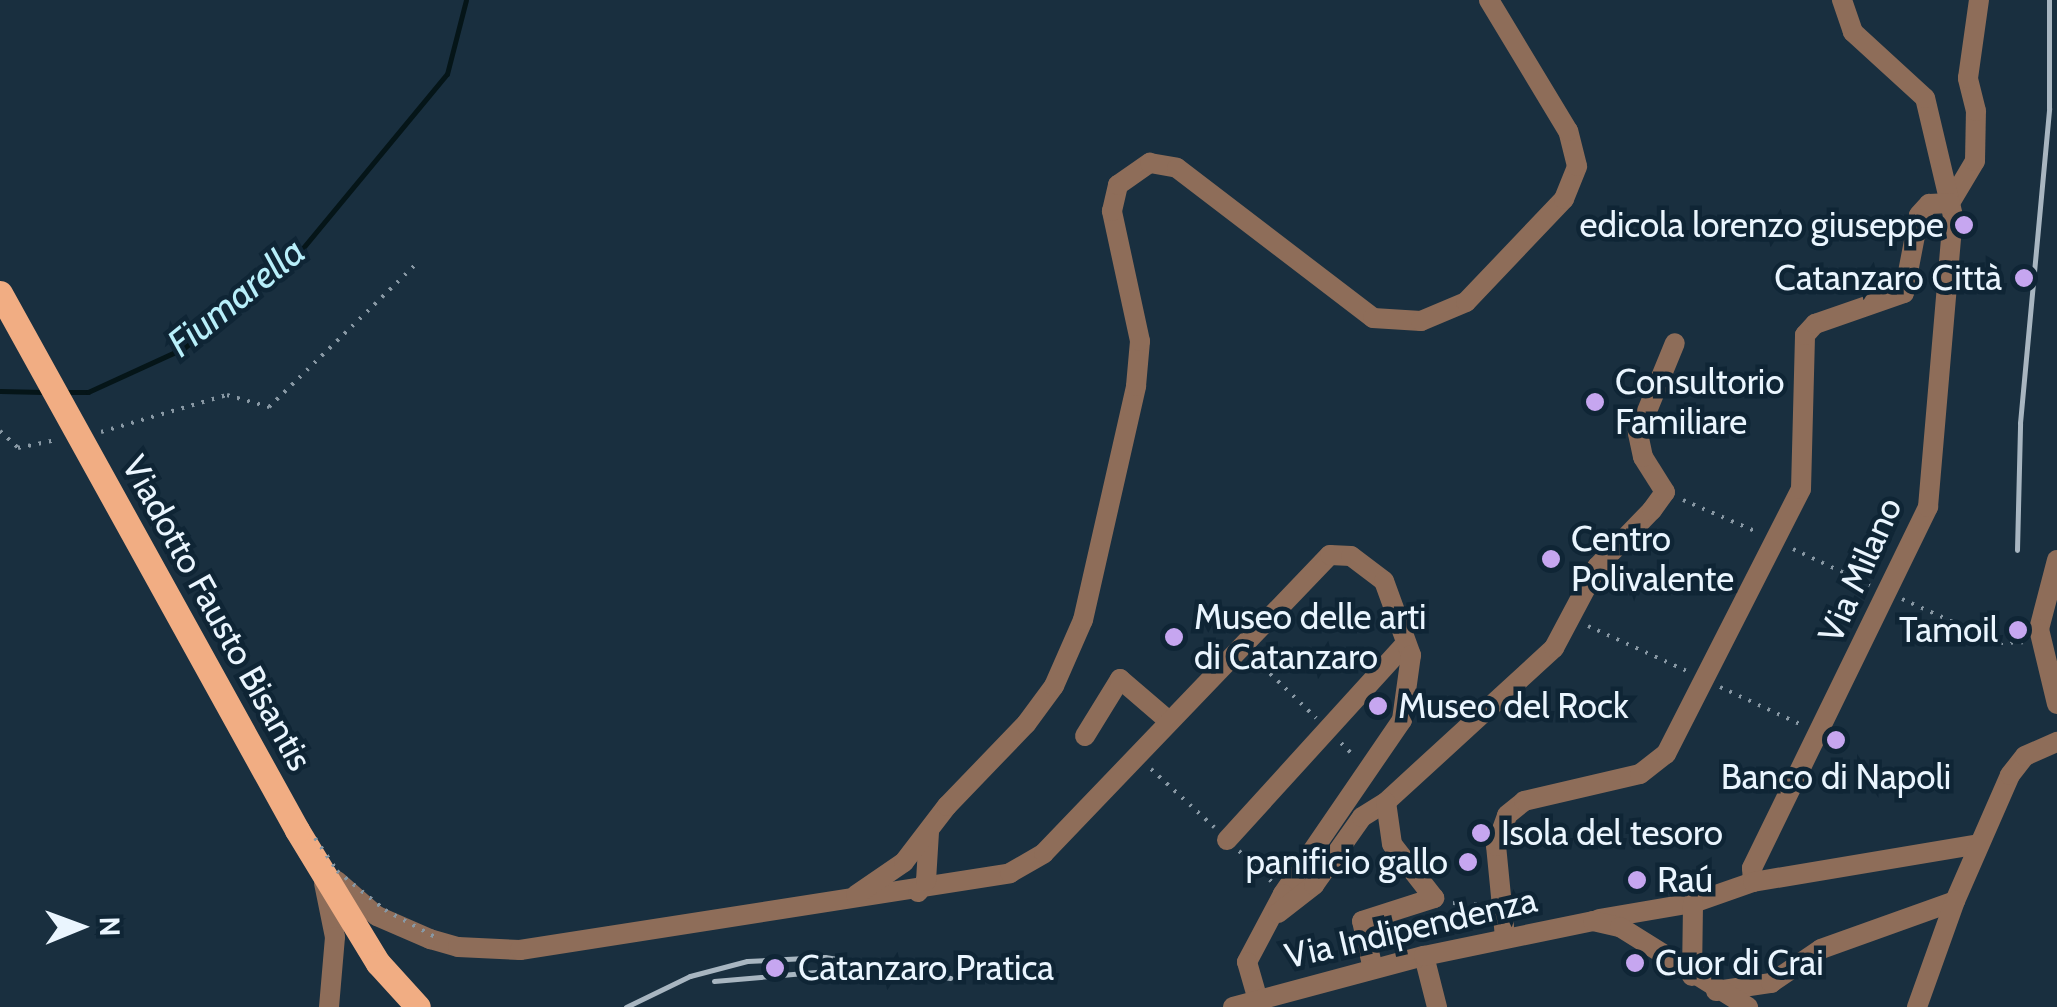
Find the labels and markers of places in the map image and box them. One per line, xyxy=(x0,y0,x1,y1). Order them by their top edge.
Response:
place label: edicola lorenzo giuseppe xyxy=(1580,204,1944,246)
marker: edicola lorenzo giuseppe xyxy=(1953,214,1975,236)
place label: Catanzaro Città xyxy=(1774,257,2002,299)
marker: Catanzaro Città xyxy=(2011,265,2037,291)
place label: Consultorio Familiare xyxy=(1615,361,1784,443)
marker: Consultorio Familiare xyxy=(1584,391,1606,413)
place label: Centro Polivalente xyxy=(1571,518,1734,600)
marker: Centro Polivalente xyxy=(1540,548,1562,570)
place label: Museo delle arti di Catanzaro xyxy=(1194,596,1426,678)
place label: Tamoil xyxy=(1899,609,1998,651)
marker: Tamoil xyxy=(2007,619,2029,641)
marker: Museo delle arti di Catanzaro xyxy=(1163,626,1185,648)
place label: Museo del Rock xyxy=(1398,685,1629,727)
marker: Museo del Rock xyxy=(1367,695,1389,717)
marker: Banco di Napoli xyxy=(1825,729,1847,751)
place label: Banco di Napoli xyxy=(1721,756,1951,798)
place label: Isola del tesoro xyxy=(1501,812,1723,854)
marker: Isola del tesoro xyxy=(1470,822,1492,844)
place label: panificio gallo xyxy=(1245,841,1448,883)
marker: panificio gallo xyxy=(1457,851,1479,873)
place label: Raú xyxy=(1657,859,1713,901)
marker: Raú xyxy=(1626,869,1648,891)
place label: Cuor di Crai xyxy=(1655,942,1824,984)
place label: Catanzaro Pratica xyxy=(798,947,1054,989)
marker: Cuor di Crai xyxy=(1624,952,1646,974)
marker: Catanzaro Pratica xyxy=(762,955,788,981)

